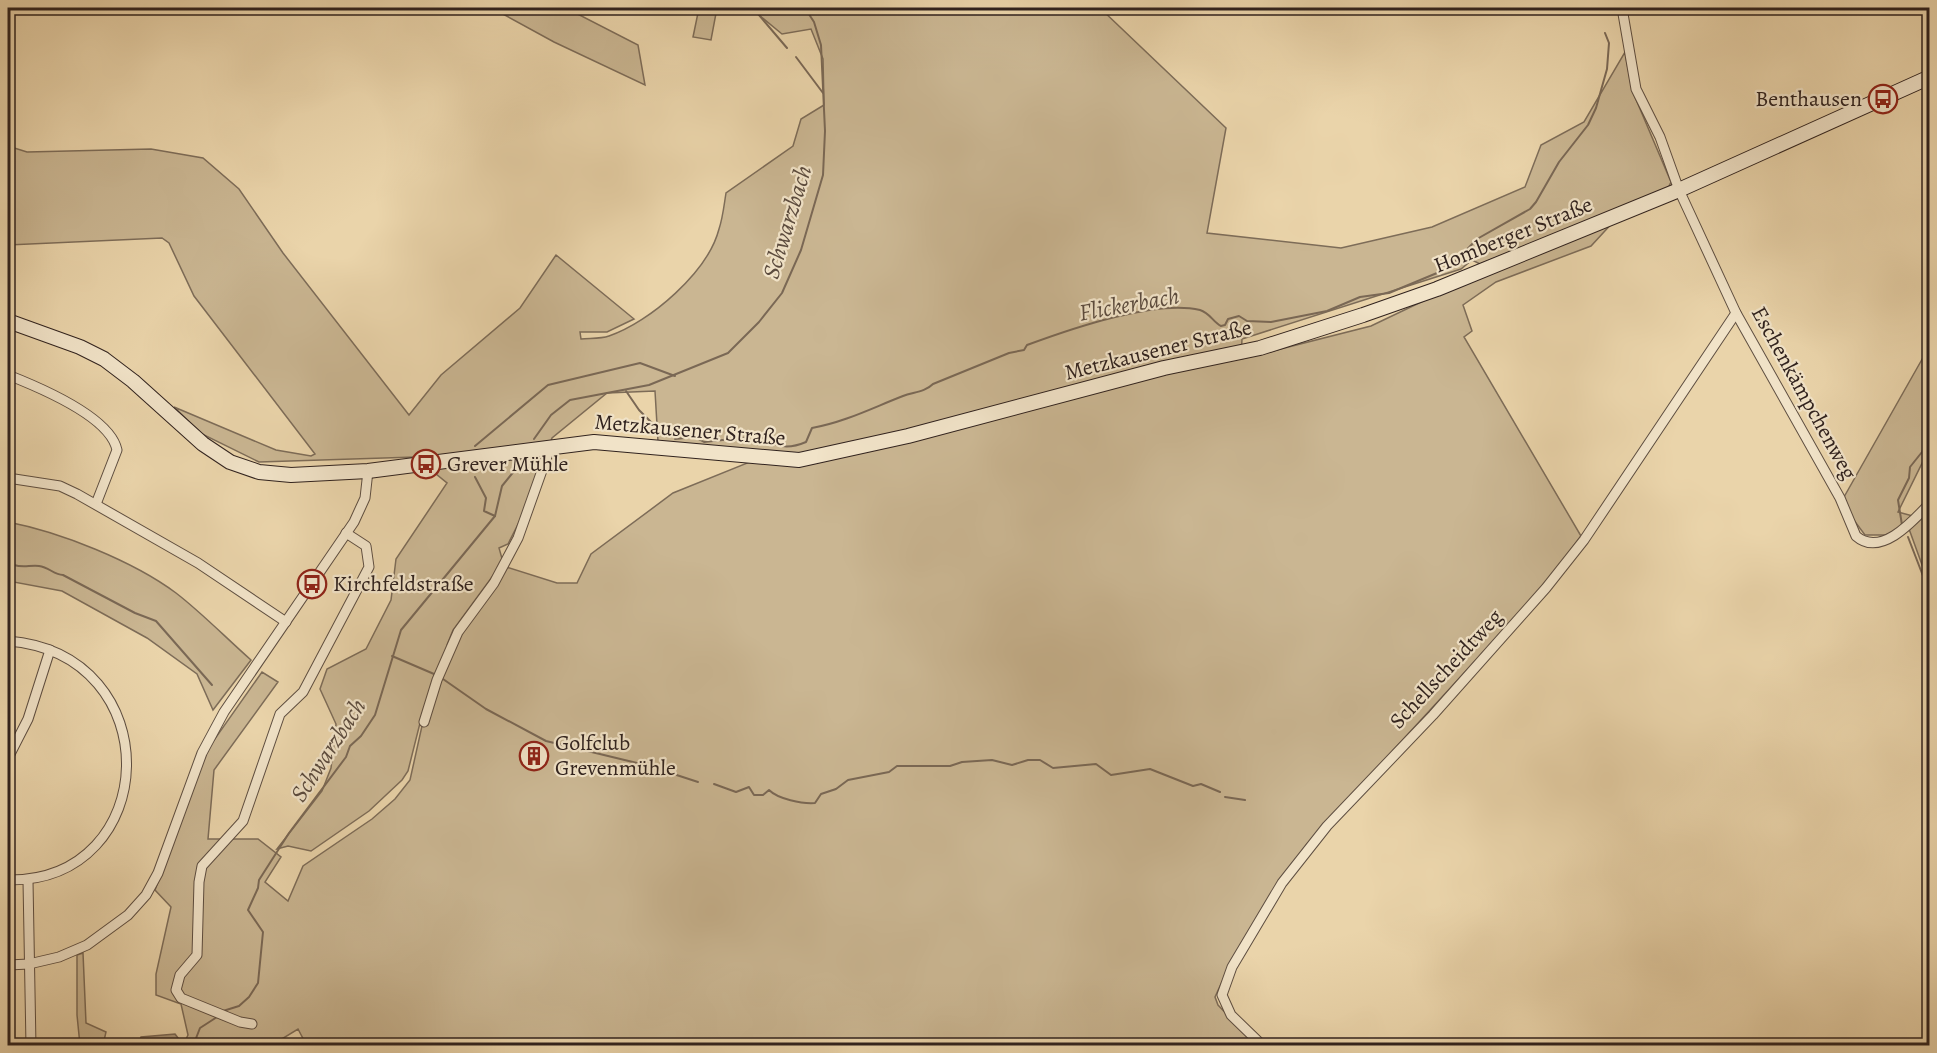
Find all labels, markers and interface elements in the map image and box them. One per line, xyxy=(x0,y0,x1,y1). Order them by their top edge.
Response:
bus stop icon: Benthausen xyxy=(1867,83,1899,115)
place label: Benthausen xyxy=(1755,84,1862,114)
water label: Schwarzbach xyxy=(755,161,819,283)
street label: Homberger Straße xyxy=(1429,189,1597,281)
water label: Flickerbach xyxy=(1076,279,1182,329)
street label: Eschenkämpchenweg xyxy=(1744,301,1864,485)
street label: Metzkausener Straße xyxy=(1061,312,1255,388)
street label: Metzkausener Straße xyxy=(593,407,787,453)
bus stop icon: Grever Mühle xyxy=(410,448,442,480)
place label: Grever Mühle xyxy=(447,449,568,479)
bus stop icon: Kirchfeldstraße xyxy=(296,568,328,600)
place label: Kirchfeldstraße xyxy=(333,569,474,599)
street label: Schellscheidtweg xyxy=(1383,603,1509,735)
water label: Schwarzbach xyxy=(283,692,373,808)
place label: Golfclub Grevenmühle xyxy=(555,728,676,783)
building icon: Golfclub Grevenmühle xyxy=(518,740,550,772)

